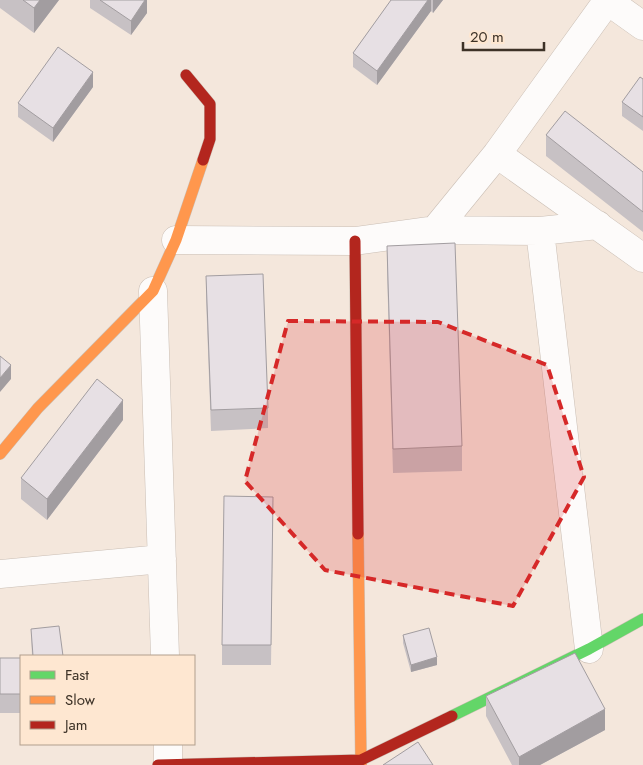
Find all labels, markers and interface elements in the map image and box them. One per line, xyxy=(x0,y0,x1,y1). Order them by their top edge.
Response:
scale bar xyxy=(463,20,544,52)
text: 20 m xyxy=(470,26,504,48)
legend xyxy=(20,655,195,745)
text: Fast xyxy=(65,664,89,686)
text: Slow xyxy=(65,689,96,711)
text: Jam xyxy=(63,714,88,736)

